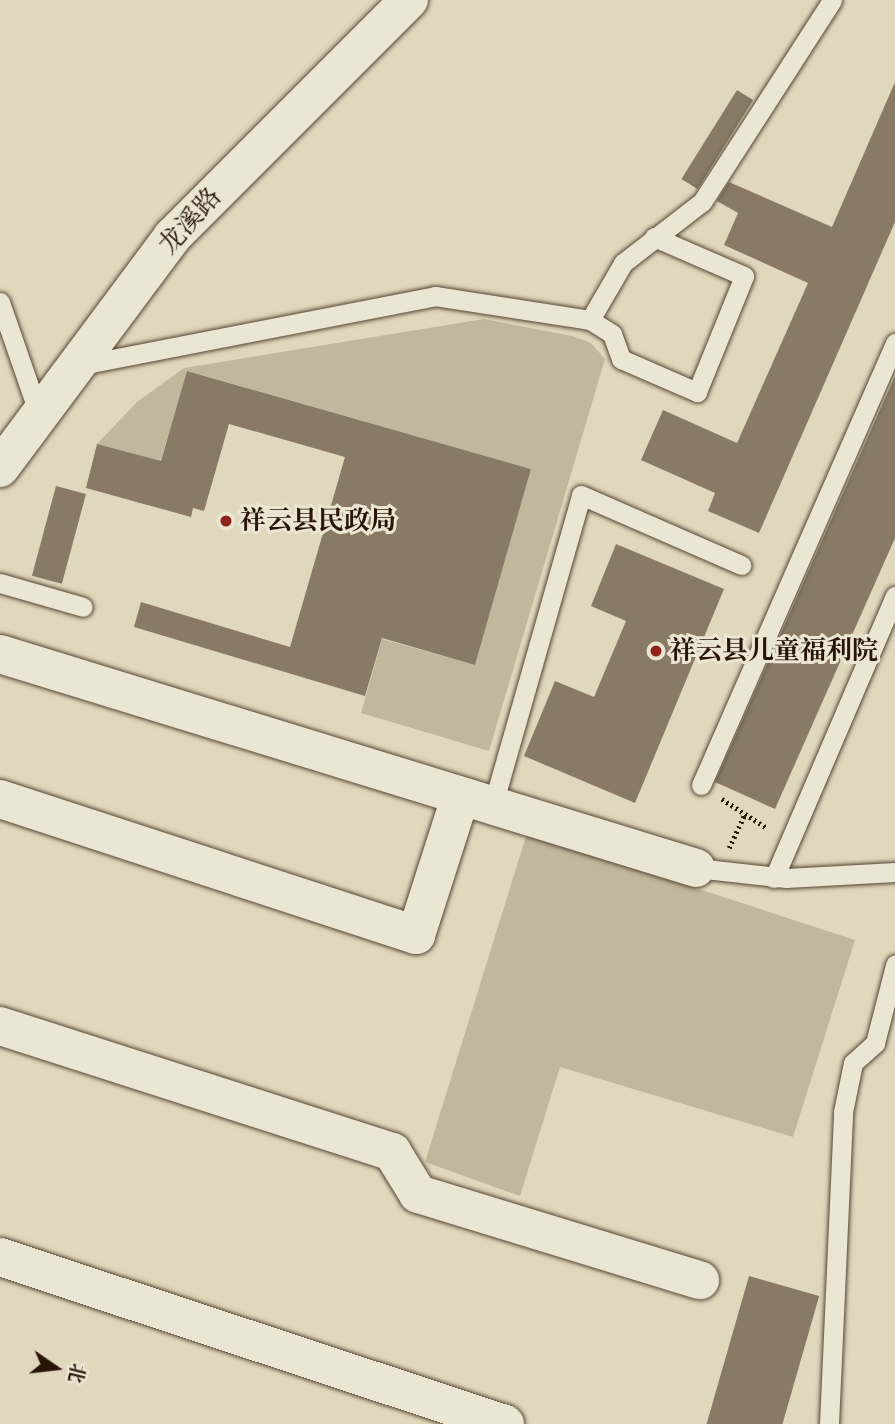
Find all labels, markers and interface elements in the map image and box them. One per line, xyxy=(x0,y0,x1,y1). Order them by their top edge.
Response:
street label: 龙溪路 xyxy=(152,182,228,260)
place label: 祥云县民政局 xyxy=(240,505,396,537)
marker: 祥云县民政局 xyxy=(218,513,234,529)
place label: 祥云县儿童福利院 xyxy=(670,635,878,667)
marker: 祥云县儿童福利院 xyxy=(648,643,664,659)
north arrow xyxy=(21,1333,91,1403)
text: 北 xyxy=(62,1361,91,1385)

